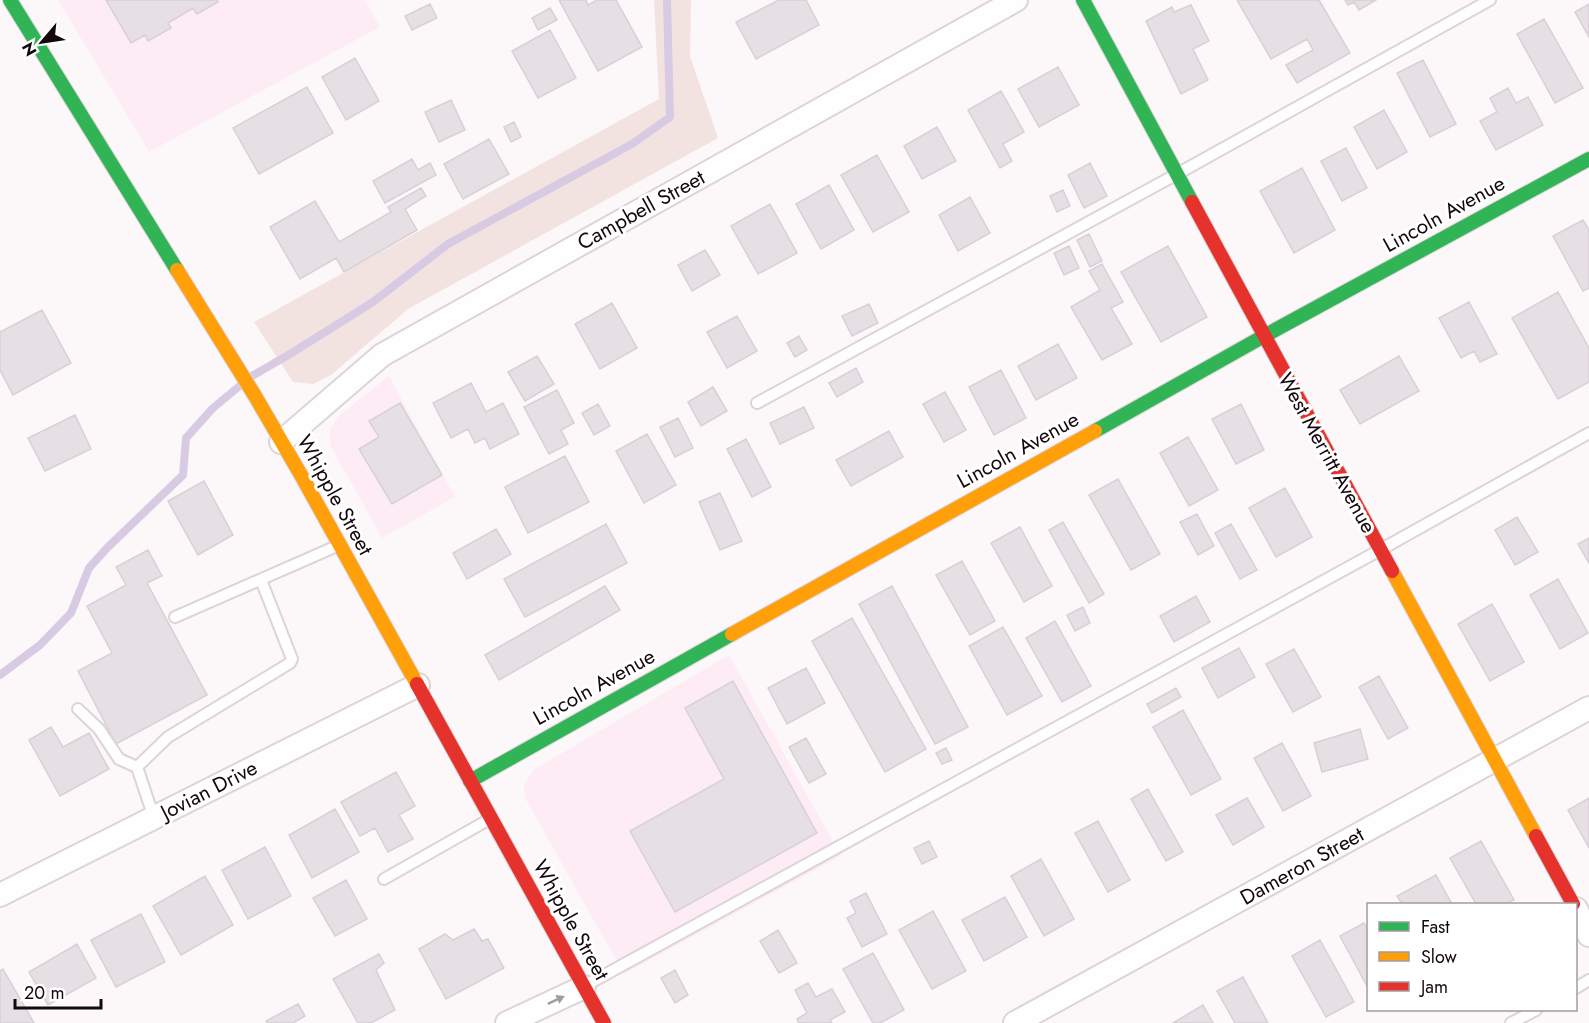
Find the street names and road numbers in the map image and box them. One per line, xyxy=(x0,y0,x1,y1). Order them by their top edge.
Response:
street label: Campbell Street xyxy=(572,163,710,257)
street label: Lincoln Avenue xyxy=(1378,168,1510,260)
street label: West Merritt Avenue xyxy=(1270,367,1384,539)
street label: Lincoln Avenue xyxy=(952,404,1084,496)
street label: Whipple Street xyxy=(290,429,380,561)
street label: Lincoln Avenue xyxy=(528,641,660,733)
street label: Jovian Drive xyxy=(153,753,263,829)
street label: Dameron Street xyxy=(1235,820,1369,912)
street label: Whipple Street xyxy=(526,854,616,986)

